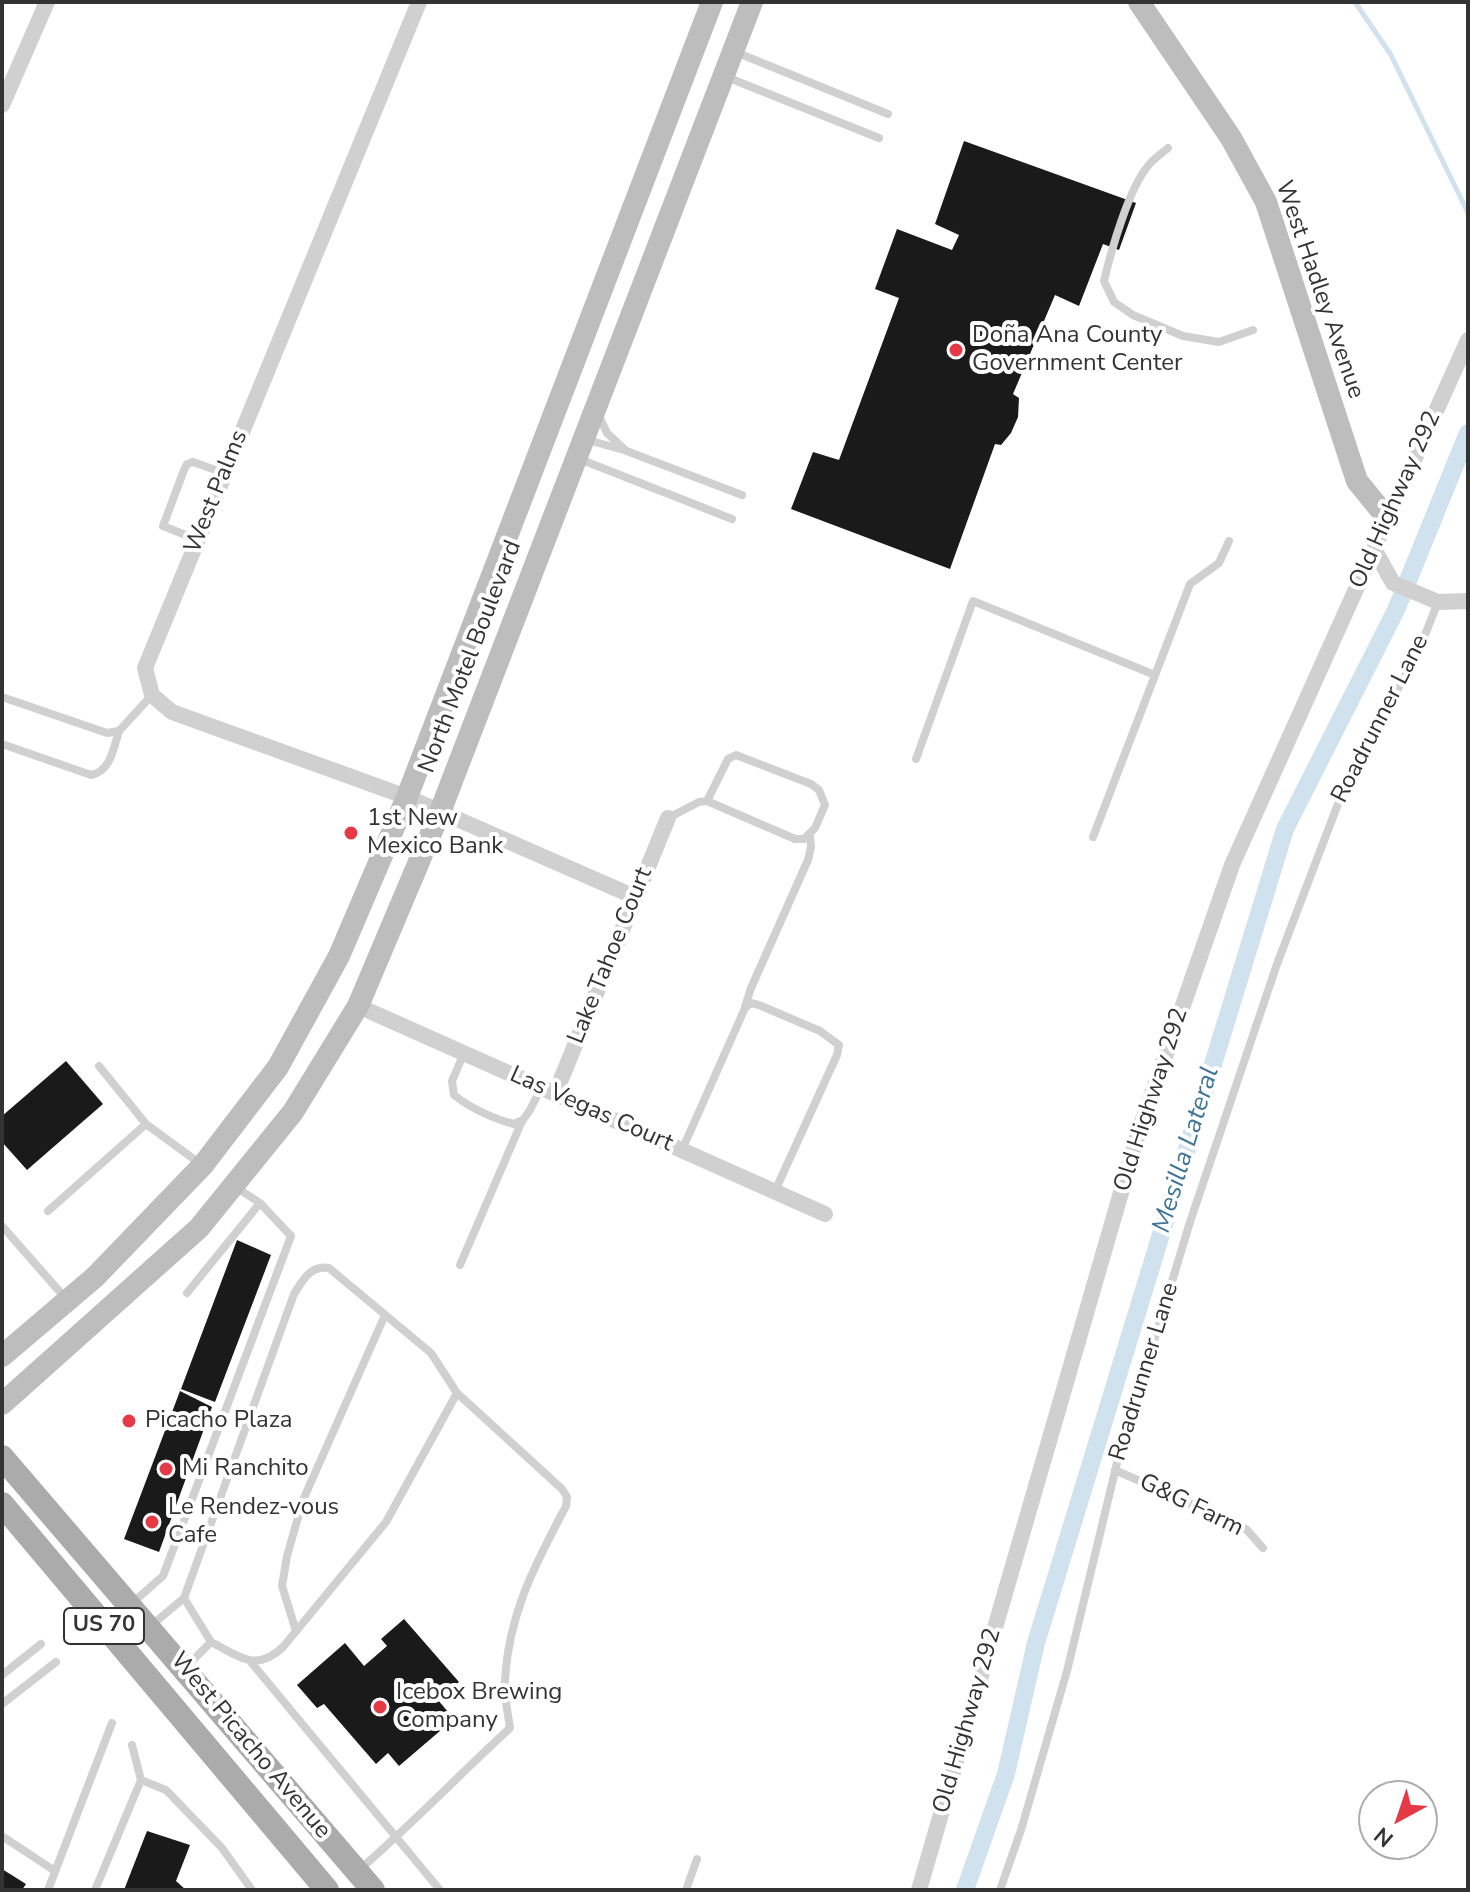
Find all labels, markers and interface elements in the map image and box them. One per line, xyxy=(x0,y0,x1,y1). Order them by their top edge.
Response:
street label: West Hadley Avenue xyxy=(1268,177,1370,403)
place label: Doña Ana County Government Center xyxy=(972,322,1183,378)
marker: Doña Ana County Government Center xyxy=(947,341,965,359)
street label: Old Highway 292 xyxy=(1344,407,1448,593)
street label: West Palms xyxy=(179,426,255,558)
street label: North Motel Boulevard xyxy=(413,537,529,777)
street label: Roadrunner Lane xyxy=(1326,630,1436,808)
place label: 1st New Mexico Bank xyxy=(367,805,503,861)
marker: 1st New Mexico Bank xyxy=(342,824,360,842)
street label: Lake Tahoe Court xyxy=(563,864,659,1048)
street label: Old Highway 292 xyxy=(1109,1005,1195,1195)
street label: Las Vegas Court xyxy=(505,1061,677,1159)
water label: Mesilla Lateral xyxy=(1147,1063,1227,1237)
street label: Roadrunner Lane xyxy=(1104,1279,1186,1465)
place label: Picacho Plaza xyxy=(145,1407,292,1435)
marker: Picacho Plaza xyxy=(120,1412,138,1430)
place label: Mi Ranchito xyxy=(182,1455,309,1483)
marker: Mi Ranchito xyxy=(157,1460,175,1478)
street label: G&G Farm xyxy=(1134,1468,1248,1544)
place label: Le Rendez-vous Cafe xyxy=(168,1494,339,1550)
marker: Le Rendez-vous Cafe xyxy=(143,1513,161,1531)
road number: US 70 xyxy=(64,1608,144,1644)
street label: Old Highway 292 xyxy=(928,1625,1008,1817)
street label: West Picacho Avenue xyxy=(164,1647,336,1845)
place label: Icebox Brewing Company xyxy=(396,1679,562,1735)
marker: Icebox Brewing Company xyxy=(371,1698,389,1716)
north arrow xyxy=(1358,1780,1438,1860)
text: N xyxy=(1368,1820,1400,1854)

